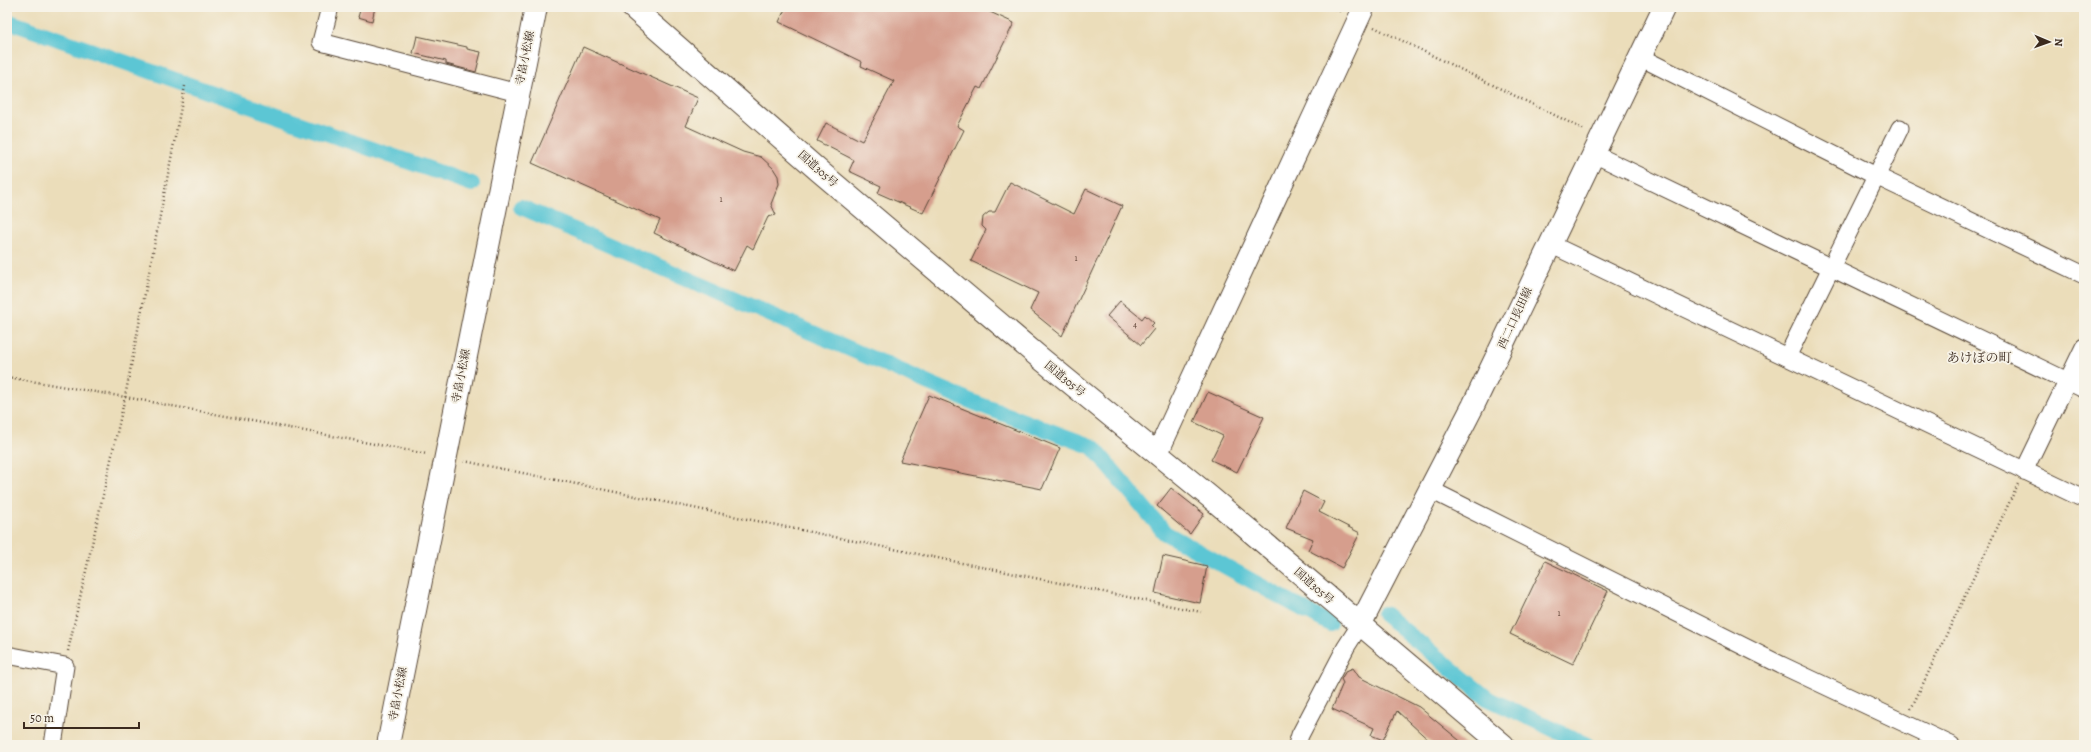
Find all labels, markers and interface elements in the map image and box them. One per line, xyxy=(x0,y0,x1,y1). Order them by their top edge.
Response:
north arrow xyxy=(2029,22,2069,62)
street label: 寺畠小松線 xyxy=(512,30,538,86)
text: N xyxy=(2051,38,2066,47)
street label: 国道305号 xyxy=(795,148,841,190)
house number: 1 xyxy=(719,193,723,205)
house number: 1 xyxy=(1074,252,1078,264)
street label: 西二口長田線 xyxy=(1494,285,1536,351)
house number: 4 xyxy=(1133,318,1137,330)
street label: 寺畠小松線 xyxy=(448,348,474,404)
district label: あけぼの町 xyxy=(1946,349,2012,366)
street label: 国道305号 xyxy=(1042,358,1088,400)
street label: 国道305号 xyxy=(1291,565,1337,607)
house number: 1 xyxy=(1557,607,1561,619)
street label: 寺畠小松線 xyxy=(385,666,411,722)
scale bar xyxy=(24,704,139,730)
text: 50 m xyxy=(30,710,54,726)

